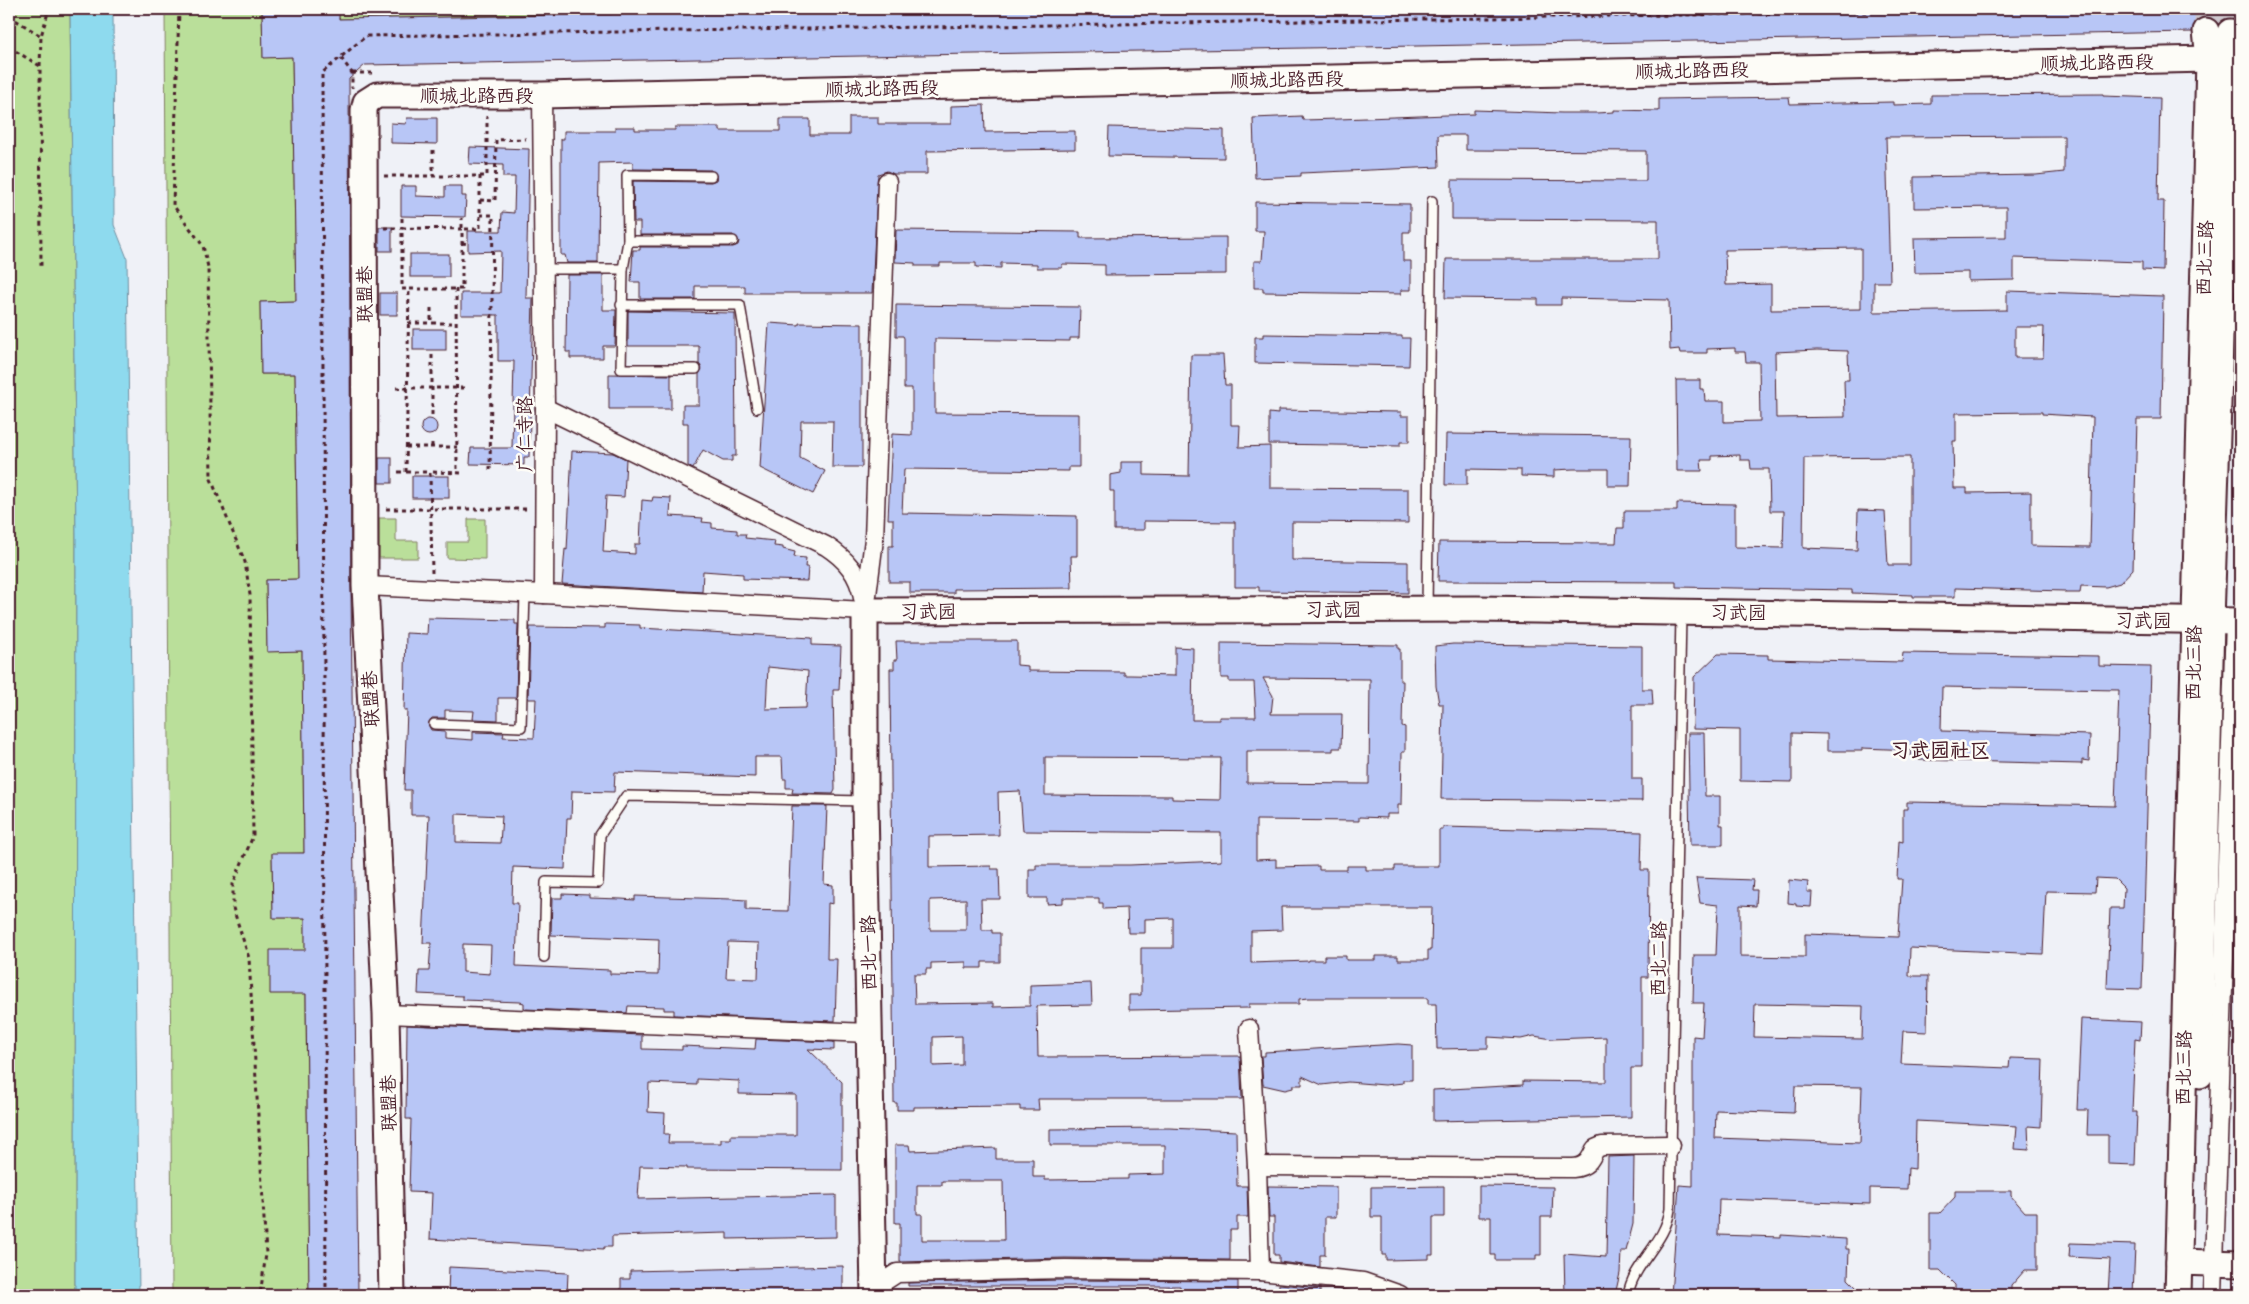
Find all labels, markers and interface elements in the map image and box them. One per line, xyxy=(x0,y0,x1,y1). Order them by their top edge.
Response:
street label: 顺城北路西段 xyxy=(2040,51,2154,75)
street label: 顺城北路西段 xyxy=(1635,59,1749,83)
street label: 顺城北路西段 xyxy=(1230,68,1344,92)
street label: 顺城北路西段 xyxy=(825,77,939,101)
street label: 顺城北路西段 xyxy=(420,85,534,107)
street label: 西北三路 xyxy=(2193,220,2217,296)
street label: 联盟巷 xyxy=(354,265,376,323)
street label: 广仁寺路 xyxy=(514,396,536,472)
street label: 习武园 xyxy=(1304,599,1362,621)
street label: 习武园 xyxy=(899,601,957,623)
street label: 习武园 xyxy=(1709,602,1767,624)
street label: 习武园 xyxy=(2114,610,2172,632)
street label: 西北三路 xyxy=(2182,625,2206,701)
street label: 联盟巷 xyxy=(359,670,383,728)
district label: 习武园社区 xyxy=(1890,739,1990,762)
street label: 西北一路 xyxy=(857,915,881,991)
street label: 西北二路 xyxy=(1647,921,1671,997)
street label: 西北三路 xyxy=(2172,1030,2196,1106)
street label: 联盟巷 xyxy=(378,1074,400,1132)

